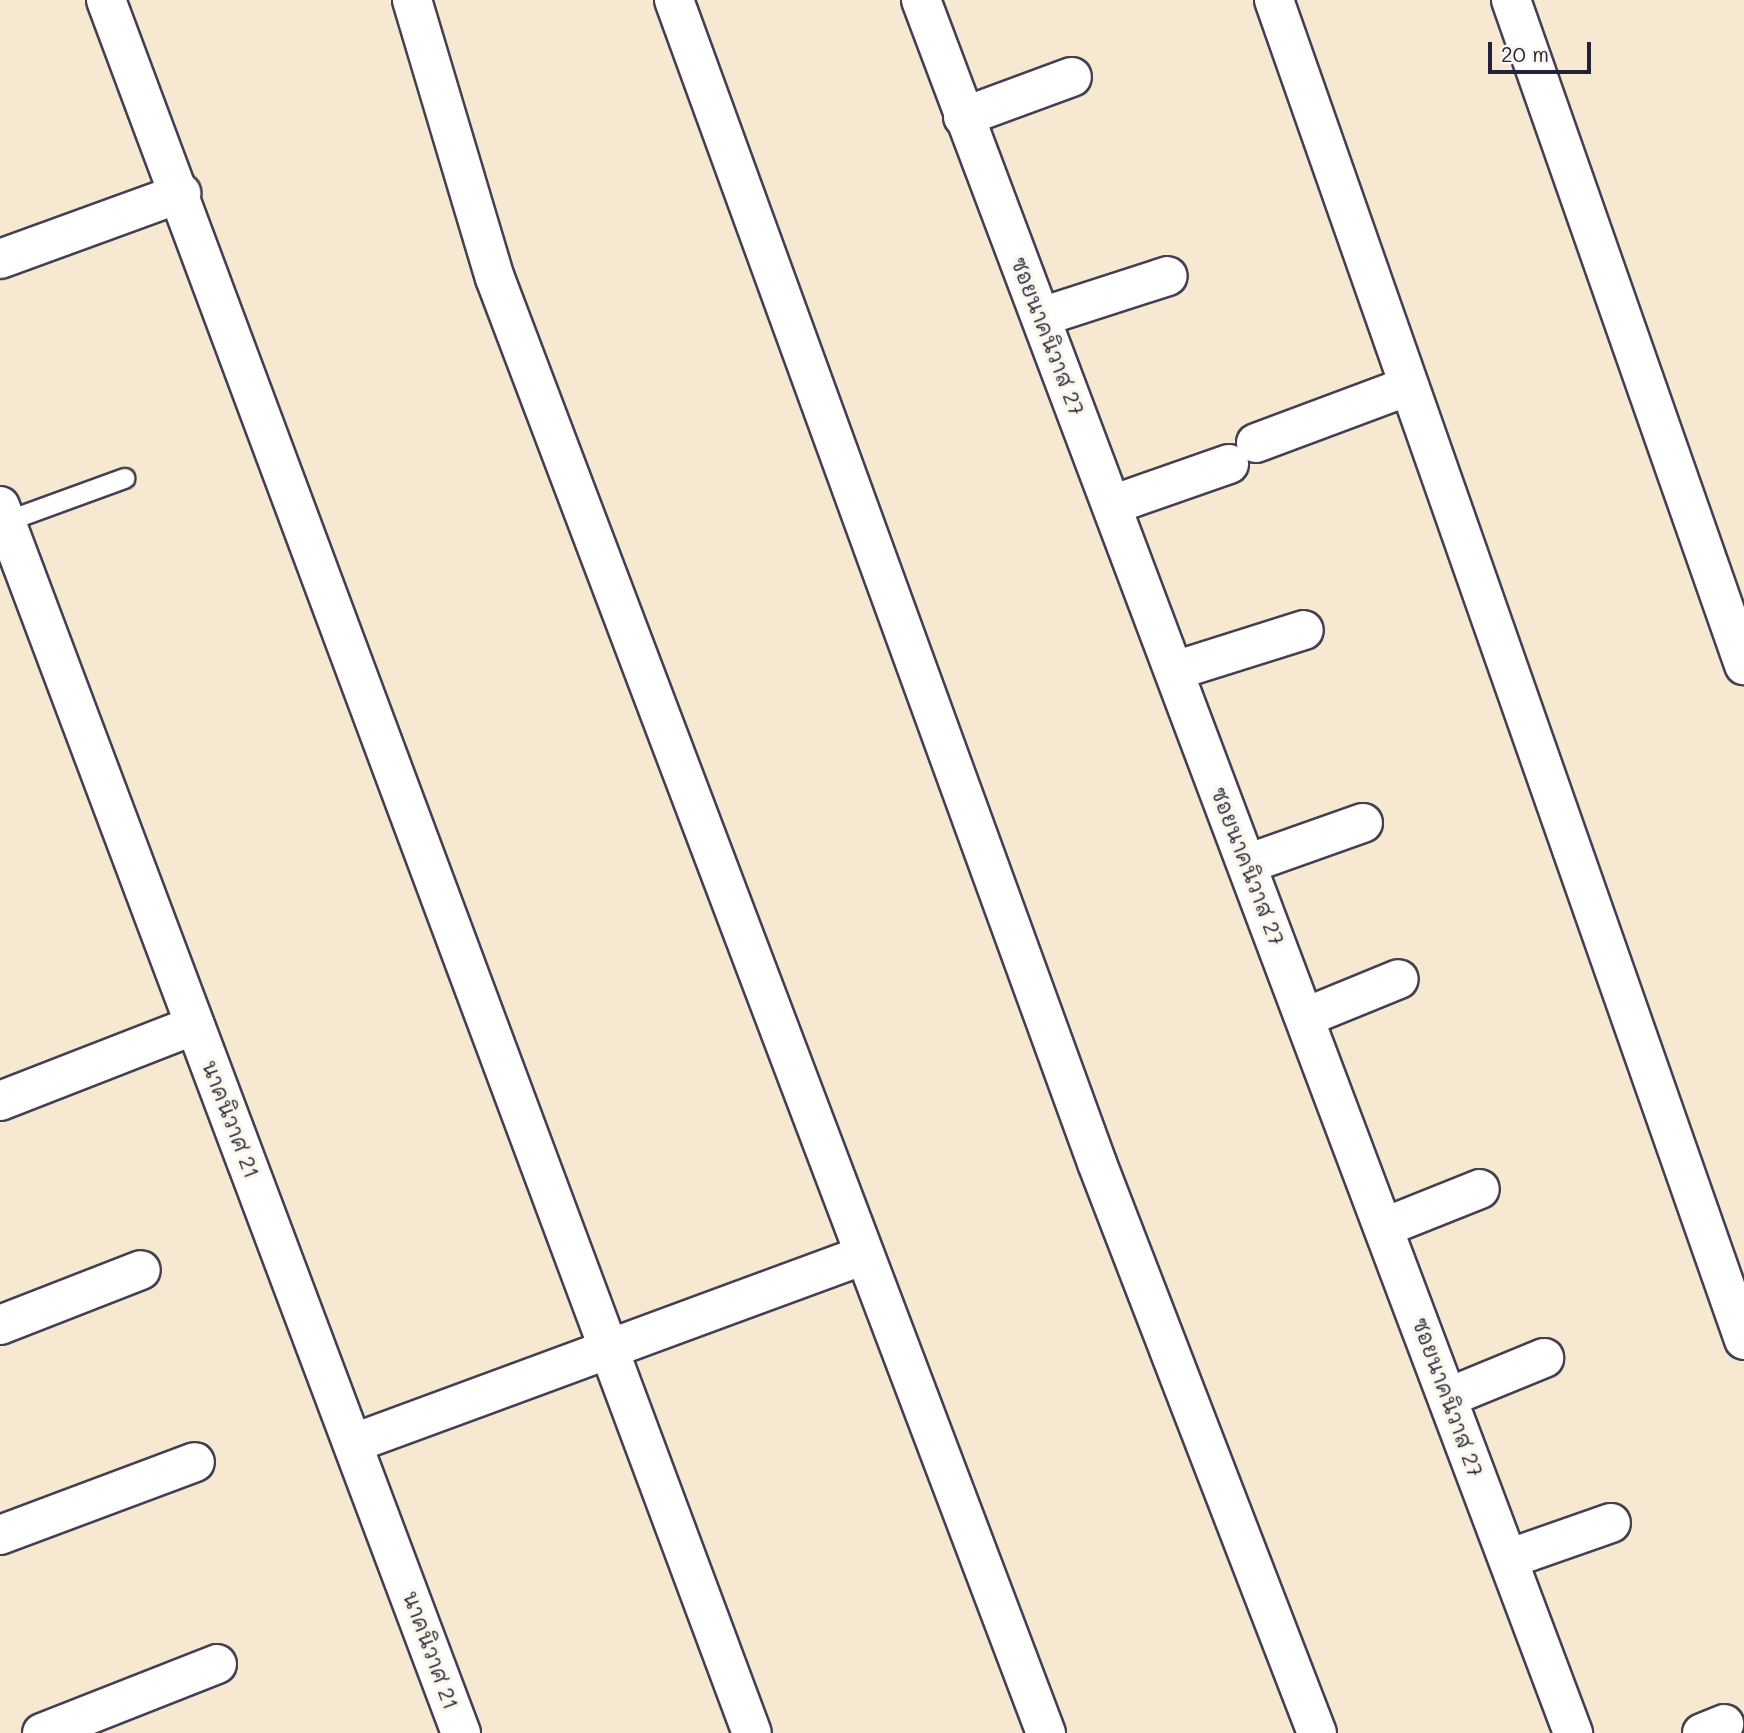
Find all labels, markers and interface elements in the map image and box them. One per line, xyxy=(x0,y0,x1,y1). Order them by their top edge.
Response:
scale bar xyxy=(1492,28,1595,72)
text: 20 m xyxy=(1501,40,1549,67)
street label: ซอยนาคนิวาส 27 xyxy=(1006,253,1090,419)
street label: ซอยนาคนิวาส 27 xyxy=(1206,783,1290,949)
street label: นาคนิวาศ 21 xyxy=(197,1057,265,1181)
street label: ซอยนาคนิวาส 27 xyxy=(1407,1314,1489,1480)
street label: นาคนิวาศ 21 xyxy=(398,1587,464,1713)

